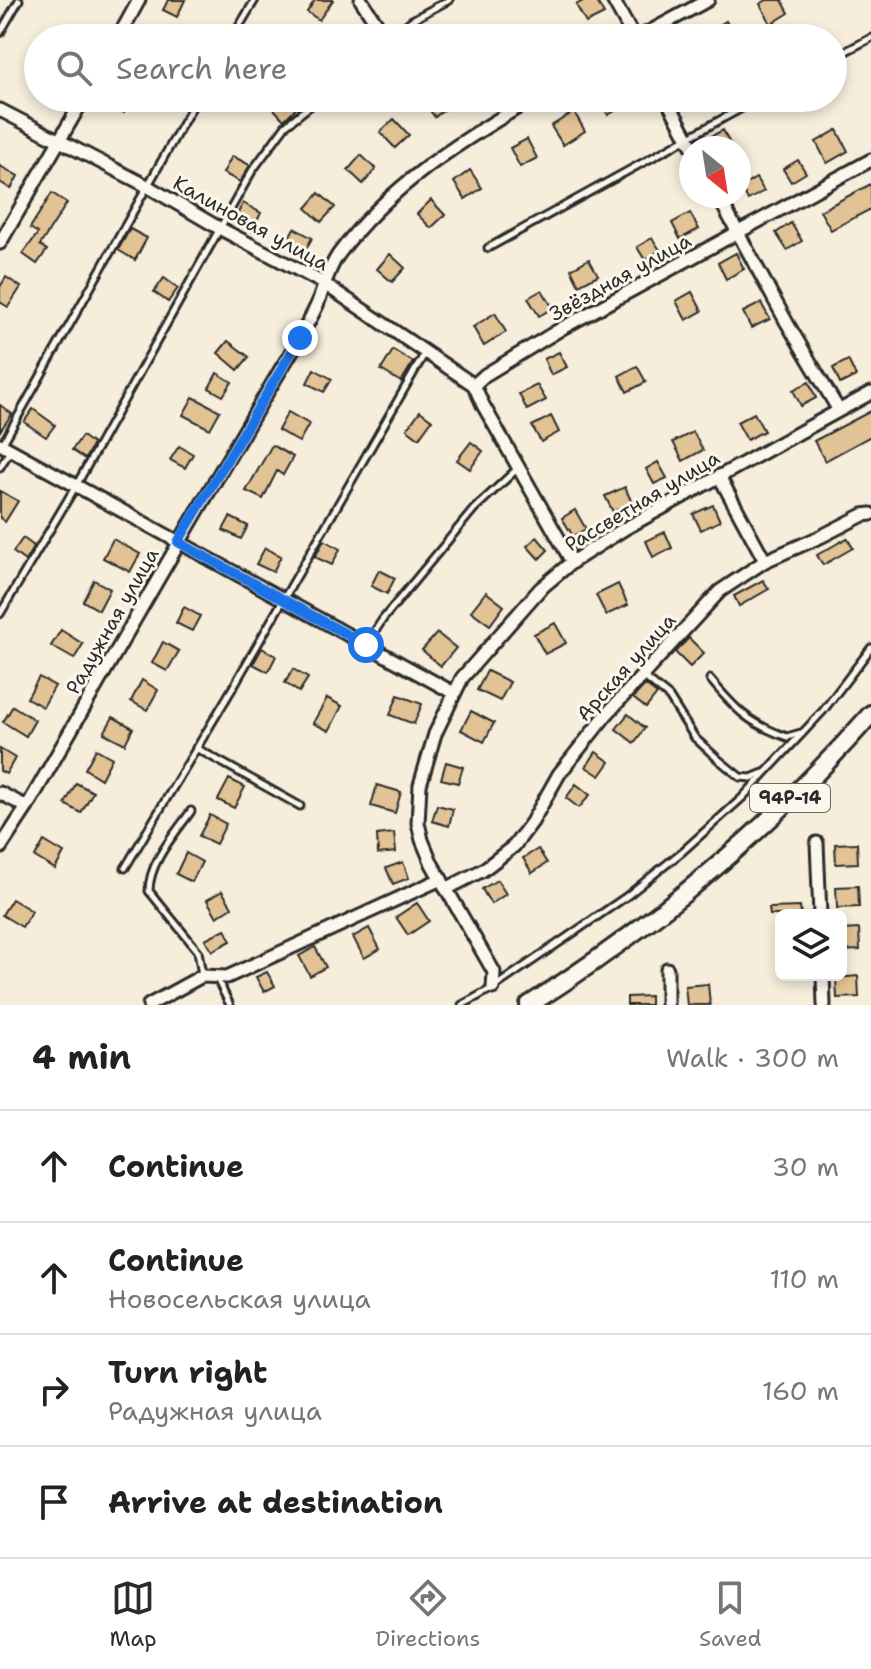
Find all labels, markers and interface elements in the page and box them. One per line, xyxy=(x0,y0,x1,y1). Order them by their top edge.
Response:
search box xyxy=(24,24,847,112)
icon: search xyxy=(52,46,96,90)
text: Search here xyxy=(116,48,287,89)
north arrow xyxy=(679,136,751,208)
street label: Калиновая улица xyxy=(169,169,334,277)
street label: Звёздная улица xyxy=(544,227,696,327)
route end xyxy=(282,320,318,356)
street label: Рассветная улица xyxy=(560,444,725,557)
street label: Радужная улица xyxy=(60,543,165,699)
street label: Арская улица xyxy=(571,607,682,726)
route start xyxy=(348,627,384,663)
road number: 94Р-14 xyxy=(750,784,830,812)
map controls xyxy=(775,909,847,981)
button: layers xyxy=(775,909,847,981)
text: 4 min xyxy=(32,1034,131,1080)
text: Walk · 300 m xyxy=(666,1040,839,1075)
icon: ahead xyxy=(32,1144,76,1188)
text: Continue xyxy=(108,1146,244,1187)
text: 30 m xyxy=(772,1149,839,1184)
text: Continue xyxy=(108,1240,244,1281)
icon: ahead xyxy=(32,1256,76,1300)
text: 110 m xyxy=(769,1261,839,1296)
text: Новосельская улица xyxy=(108,1281,371,1316)
text: Turn right xyxy=(108,1352,267,1393)
icon: right xyxy=(32,1368,76,1412)
text: 160 m xyxy=(762,1373,839,1408)
text: Радужная улица xyxy=(108,1393,322,1428)
icon: arrive xyxy=(32,1480,76,1524)
text: Arrive at destination xyxy=(108,1482,443,1523)
tab: Map xyxy=(109,1576,157,1653)
tab: Directions xyxy=(375,1576,480,1653)
tab: Saved xyxy=(699,1576,762,1653)

